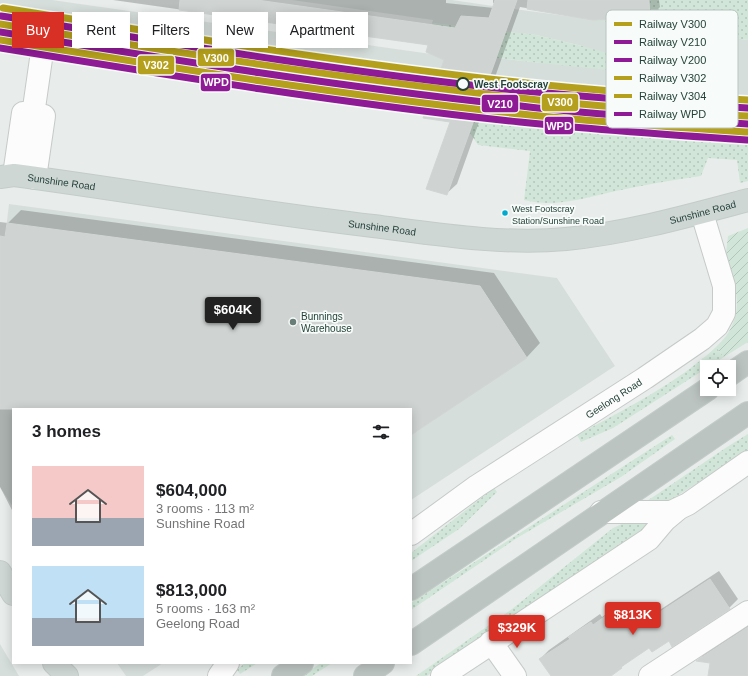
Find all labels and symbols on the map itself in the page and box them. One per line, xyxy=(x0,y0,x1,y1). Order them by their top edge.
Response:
legend xyxy=(606,10,738,128)
text: Railway V300 xyxy=(639,18,706,30)
text: Railway V210 xyxy=(639,36,706,48)
line badge: V300 xyxy=(197,48,235,67)
text: V300 xyxy=(203,52,229,64)
text: Railway V200 xyxy=(639,54,706,66)
line badge: V302 xyxy=(137,55,175,75)
text: V302 xyxy=(143,59,169,71)
text: Railway V302 xyxy=(639,72,706,84)
line badge: WPD xyxy=(200,73,231,92)
text: WPD xyxy=(203,76,229,88)
marker: West Footscray xyxy=(456,77,470,91)
place label: West Footscray xyxy=(474,79,549,90)
text: Railway V304 xyxy=(639,90,706,102)
line badge: V300 xyxy=(541,93,579,112)
line badge: V210 xyxy=(481,94,519,113)
text: V300 xyxy=(547,96,573,108)
text: V210 xyxy=(487,98,513,110)
text: Railway WPD xyxy=(639,108,706,120)
line badge: WPD xyxy=(544,116,574,135)
text: WPD xyxy=(546,120,572,132)
street label: Sunshine Road xyxy=(27,172,96,192)
street label: Sunshine Road xyxy=(668,198,737,226)
place label: West Footscray Station/Sunshine Road xyxy=(512,204,604,226)
marker: West Footscray Station/Sunshine Road xyxy=(500,208,510,218)
street label: Sunshine Road xyxy=(347,218,417,238)
pin: $604K xyxy=(205,297,261,331)
place label: Bunnings Warehouse xyxy=(301,311,352,334)
marker: Bunnings Warehouse xyxy=(288,317,298,327)
street label: Geelong Road xyxy=(584,377,644,421)
pin: $813K xyxy=(605,602,661,636)
pin: $329K xyxy=(489,615,545,649)

